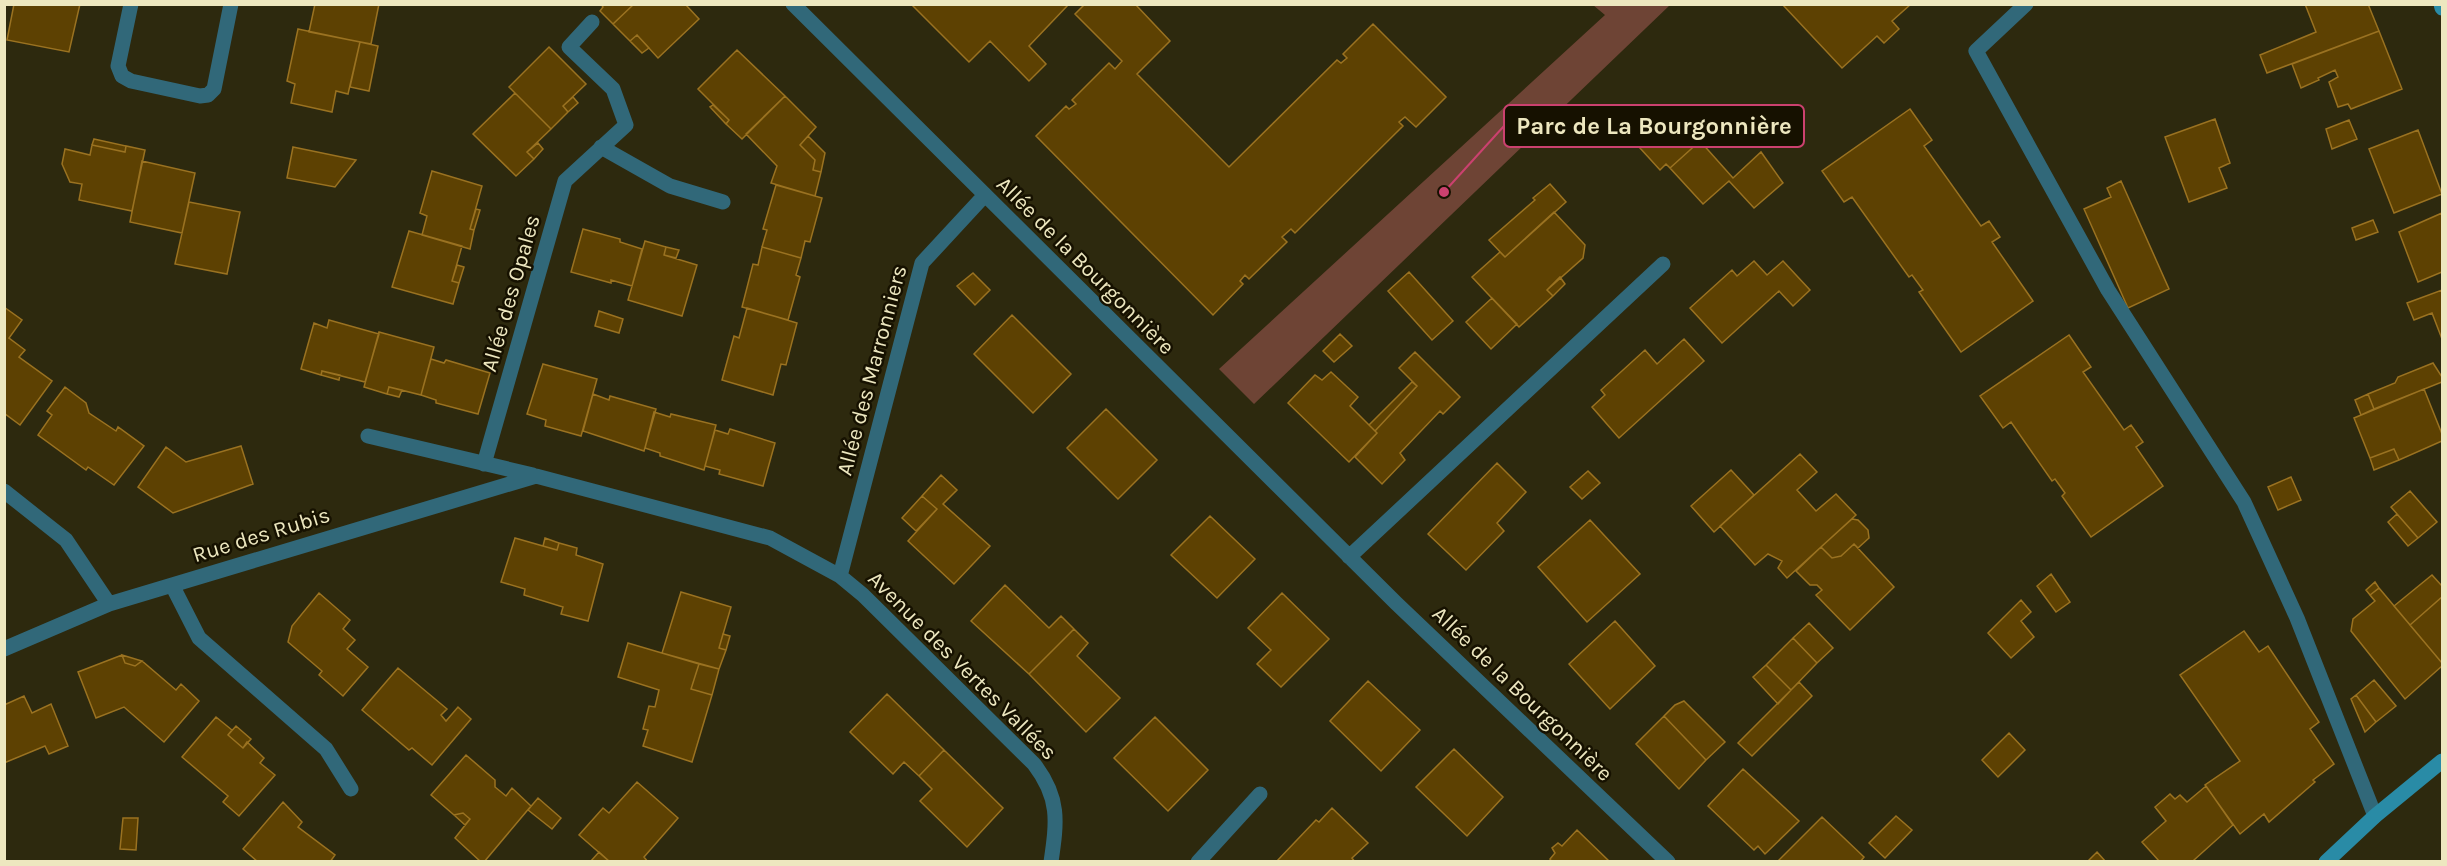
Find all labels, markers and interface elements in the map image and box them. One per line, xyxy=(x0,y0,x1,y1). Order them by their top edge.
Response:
callout: Parc de La Bourgonnière xyxy=(1504,105,1804,147)
text: Parc de La Bourgonnière xyxy=(1516,112,1792,140)
street label: Allée de la Bourgonnière xyxy=(991,171,1180,360)
street label: Allée des Opales xyxy=(476,212,546,375)
street label: Allée des Marronniers xyxy=(831,262,913,478)
street label: Rue des Rubis xyxy=(189,502,333,568)
street label: Avenue des Vertes Vallées xyxy=(862,566,1062,766)
street label: Allée de la Bourgonnière xyxy=(1427,601,1618,787)

